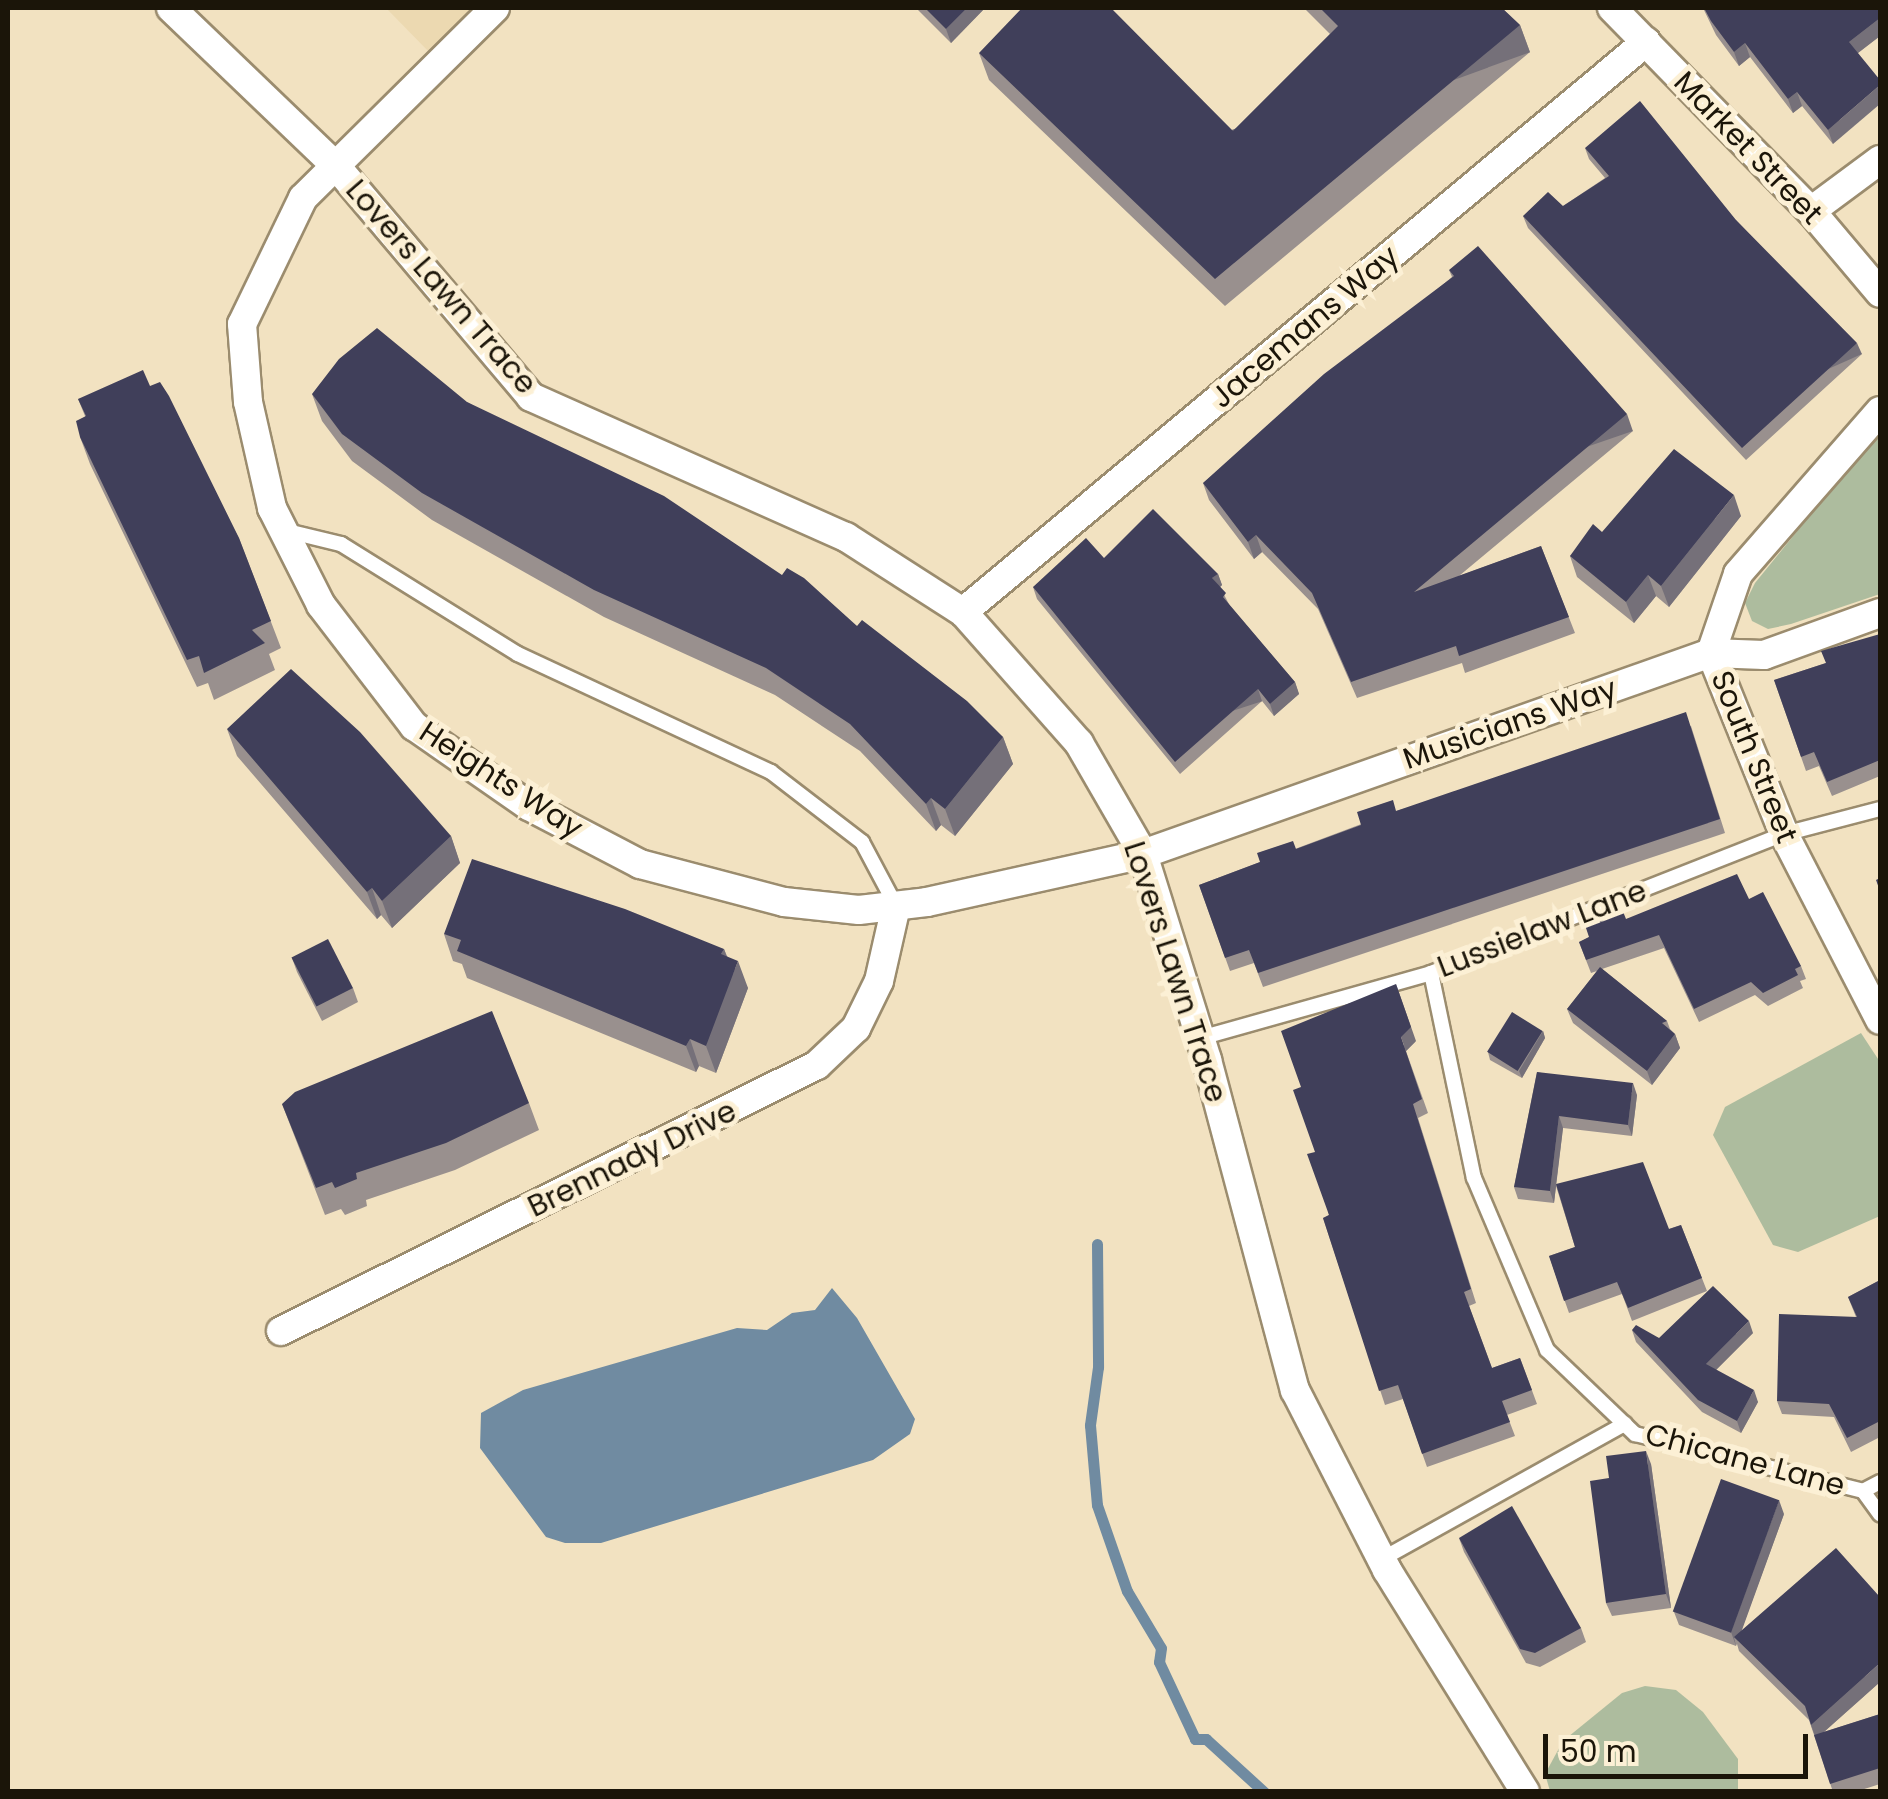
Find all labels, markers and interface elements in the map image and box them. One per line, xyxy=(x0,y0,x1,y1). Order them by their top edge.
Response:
street label: Market Street xyxy=(1666,64,1830,232)
street label: Lovers Lawn Trace xyxy=(338,173,544,401)
street label: Jacemans Way xyxy=(1204,238,1406,416)
street label: South Street xyxy=(1703,666,1805,848)
street label: Musicians Way xyxy=(1399,671,1621,777)
street label: Heights Way xyxy=(413,714,589,846)
street label: Lovers Lawn Trace xyxy=(1116,837,1234,1107)
street label: Lussielaw Lane xyxy=(1432,873,1652,985)
street label: Brennady Drive xyxy=(522,1093,742,1225)
street label: Chicane Lane xyxy=(1641,1416,1849,1504)
scale bar xyxy=(1548,1714,1813,1776)
text: 50 m xyxy=(1560,1730,1637,1773)

